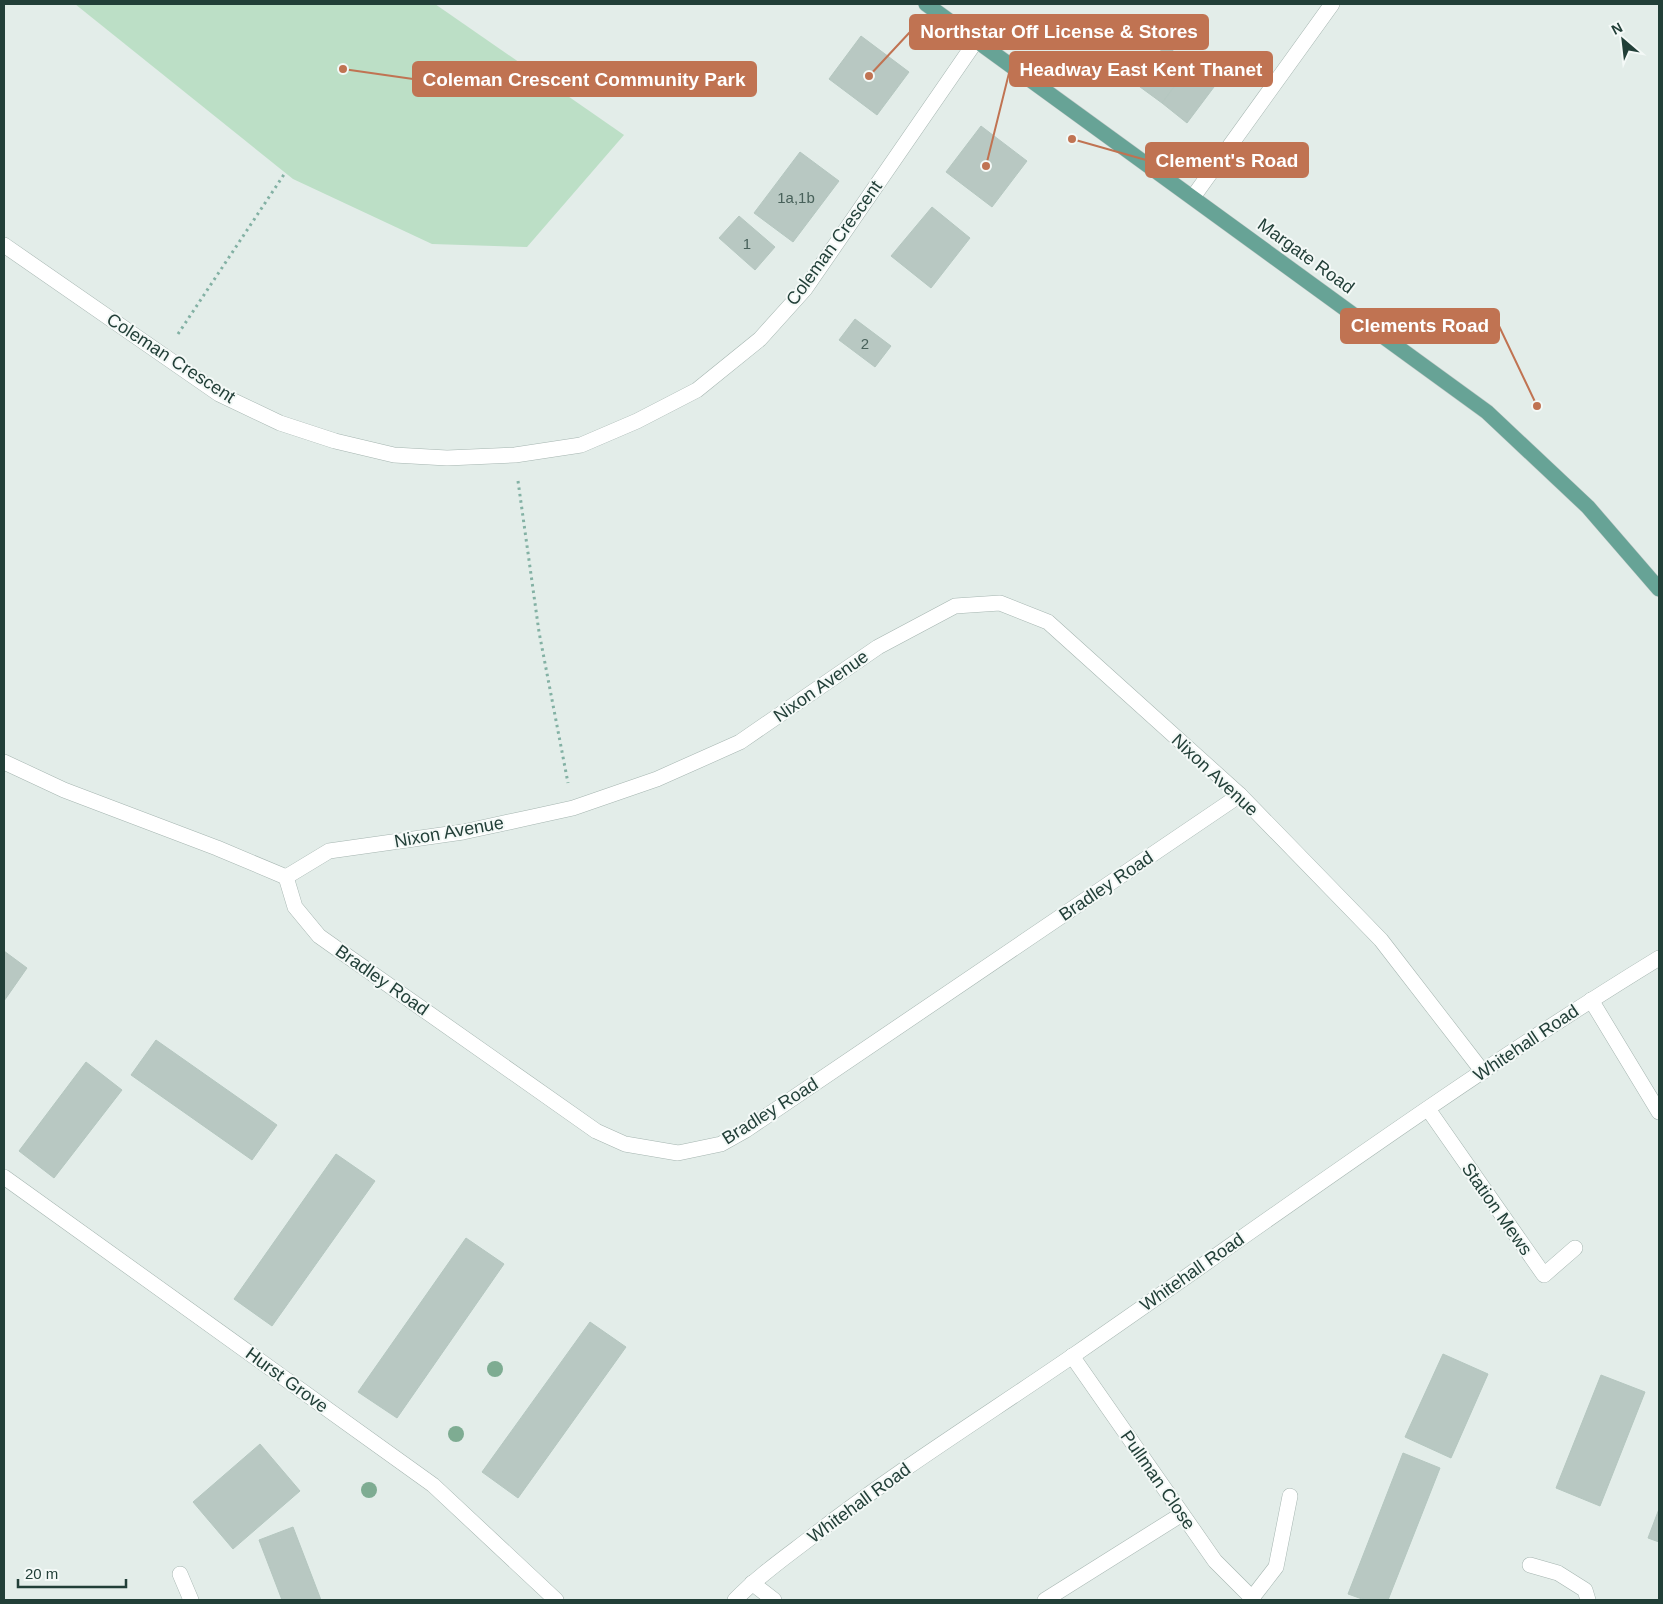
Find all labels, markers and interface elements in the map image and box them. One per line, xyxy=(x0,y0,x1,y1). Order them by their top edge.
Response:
callout: Northstar Off License & Stores xyxy=(910,15,1208,49)
north arrow xyxy=(1598,15,1648,65)
text: N xyxy=(1609,19,1625,38)
text: Northstar Off License & Stores xyxy=(920,21,1198,42)
callout: Headway East Kent Thanet xyxy=(1010,52,1272,86)
text: Headway East Kent Thanet xyxy=(1020,59,1263,80)
callout: Coleman Crescent Community Park xyxy=(413,62,756,96)
text: Coleman Crescent Community Park xyxy=(422,69,746,90)
callout: Clement's Road xyxy=(1146,143,1308,177)
text: Clement's Road xyxy=(1156,150,1298,171)
street label: Coleman Crescent xyxy=(782,177,886,309)
house number: 1a,1b xyxy=(777,189,815,206)
street label: Margate Road xyxy=(1254,214,1358,298)
house number: 1 xyxy=(743,235,751,252)
street label: Coleman Crescent xyxy=(103,309,239,407)
callout: Clements Road xyxy=(1341,309,1499,343)
text: Clements Road xyxy=(1351,315,1489,336)
house number: 2 xyxy=(861,335,869,352)
street label: Nixon Avenue xyxy=(770,646,872,726)
street label: Nixon Avenue xyxy=(1168,730,1262,820)
street label: Nixon Avenue xyxy=(393,813,505,851)
street label: Bradley Road xyxy=(1055,847,1157,925)
street label: Bradley Road xyxy=(332,941,432,1019)
street label: Whitehall Road xyxy=(1470,1001,1582,1085)
street label: Bradley Road xyxy=(718,1074,822,1148)
street label: Station Mews xyxy=(1458,1159,1536,1259)
street label: Whitehall Road xyxy=(1136,1229,1248,1315)
street label: Hurst Grove xyxy=(242,1343,332,1417)
street label: Pullman Close xyxy=(1117,1427,1199,1533)
street label: Whitehall Road xyxy=(804,1459,914,1547)
scale bar xyxy=(18,1556,125,1588)
text: 20 m xyxy=(25,1565,58,1582)

